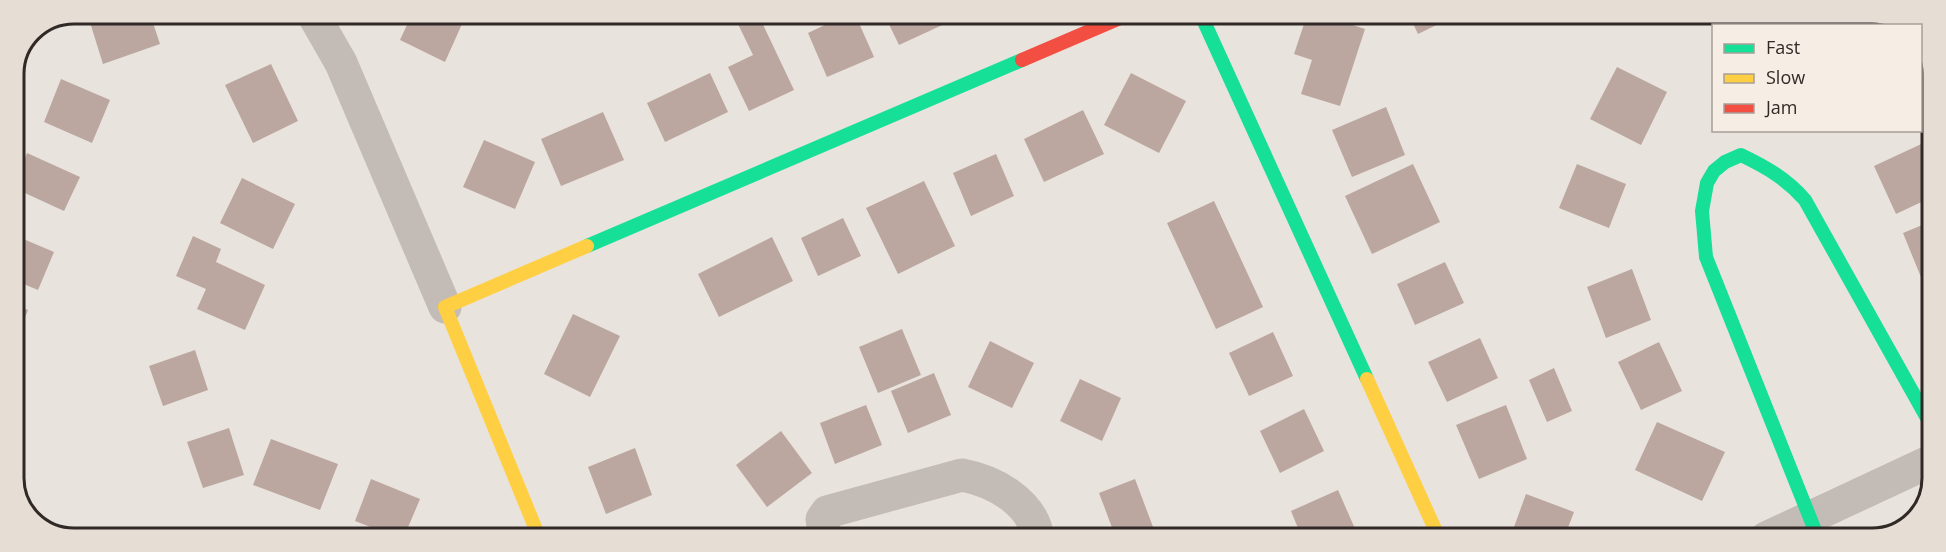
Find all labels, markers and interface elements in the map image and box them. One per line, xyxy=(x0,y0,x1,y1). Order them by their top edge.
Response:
legend xyxy=(1712,24,1922,132)
text: Fast xyxy=(1766,35,1800,59)
text: Slow xyxy=(1766,65,1805,89)
text: Jam xyxy=(1764,95,1798,119)

